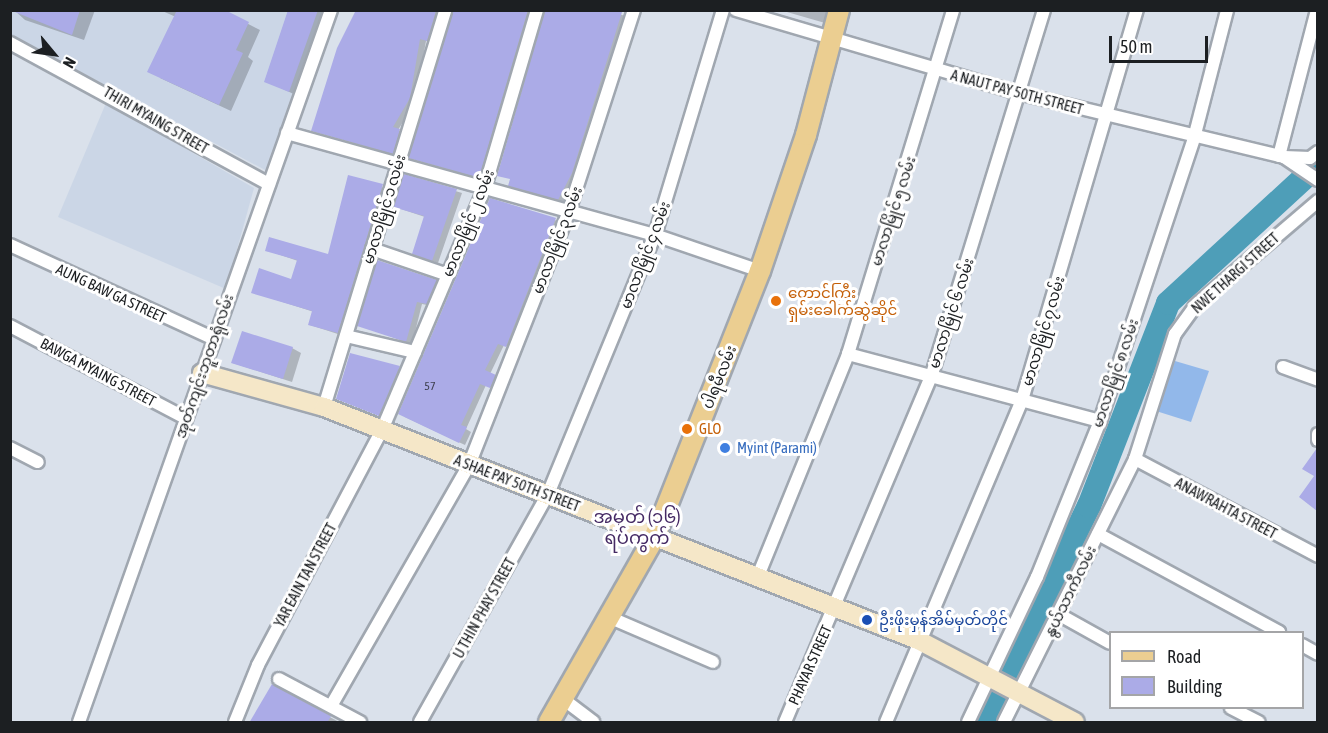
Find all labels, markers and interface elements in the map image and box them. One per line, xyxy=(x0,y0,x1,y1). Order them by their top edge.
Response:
north arrow xyxy=(24,24,84,84)
scale bar xyxy=(1112,24,1211,62)
text: 50 m xyxy=(1120,36,1152,57)
text: N xyxy=(60,54,80,71)
street label: A NAUT PAY 50TH STREET xyxy=(949,66,1085,118)
street label: THIRI MYAING STREET xyxy=(100,83,212,157)
street label: မာလာမြိုင် ၁ လမ်း xyxy=(359,152,409,266)
street label: မာလာမြိုင် ၅ လမ်း xyxy=(867,154,919,268)
street label: မာလာမြိုင် ၂ လမ်း xyxy=(438,167,498,279)
street label: မာလာမြိုင် ၃ လမ်း xyxy=(528,184,586,296)
street label: မာလာမြိုင် ၄ လမ်း xyxy=(616,199,674,311)
street label: NWE THARGI STREET xyxy=(1187,229,1283,317)
street label: မာလာမြိုင် ၆ လမ်း xyxy=(925,256,977,370)
street label: AUNG BAW GA STREET xyxy=(53,260,169,326)
street label: မာလာမြိုင် ၇ လမ်း xyxy=(1018,274,1068,388)
place label: တောင်ကြီး ရှမ်းခေါက်ဆွဲဆိုင် xyxy=(788,283,897,318)
street label: အုတ်ကျင်းဘူတာရုံလမ်း xyxy=(171,291,237,441)
marker: တောင်ကြီး ရှမ်းခေါက်ဆွဲဆိုင် xyxy=(769,294,783,308)
street label: မာလာမြိုင် ၈ လမ်း xyxy=(1088,316,1142,430)
street label: BAWGA MYAING STREET xyxy=(37,334,159,410)
street label: ပါရမီလမ်း xyxy=(698,343,740,411)
house number: 57 xyxy=(424,380,436,394)
place label: GLO xyxy=(699,420,721,438)
marker: GLO xyxy=(680,422,694,436)
place label: Myint (Parami) xyxy=(737,439,817,457)
marker: Myint (Parami) xyxy=(718,441,732,455)
street label: A SHAE PAY 50TH STREET xyxy=(451,451,583,515)
street label: ANAWRAHTA STREET xyxy=(1172,474,1280,542)
district label: အမှတ် (၁၆) ရပ်ကွက် xyxy=(594,507,680,550)
street label: YAR EAIN TAN STREET xyxy=(270,520,340,630)
street label: နွယ်သာကီလမ်း xyxy=(1040,542,1100,640)
street label: U THIN PHAY STREET xyxy=(449,555,519,661)
place label: ဦးဖိုးမှန်အိမ်မှတ်တိုင် xyxy=(879,611,1008,629)
marker: ဦးဖိုးမှန်အိမ်မှတ်တိုင် xyxy=(860,613,874,627)
street label: PHAYAR STREET xyxy=(784,622,836,708)
legend xyxy=(1109,631,1304,709)
text: Road xyxy=(1167,646,1201,667)
text: Building xyxy=(1167,676,1222,697)

